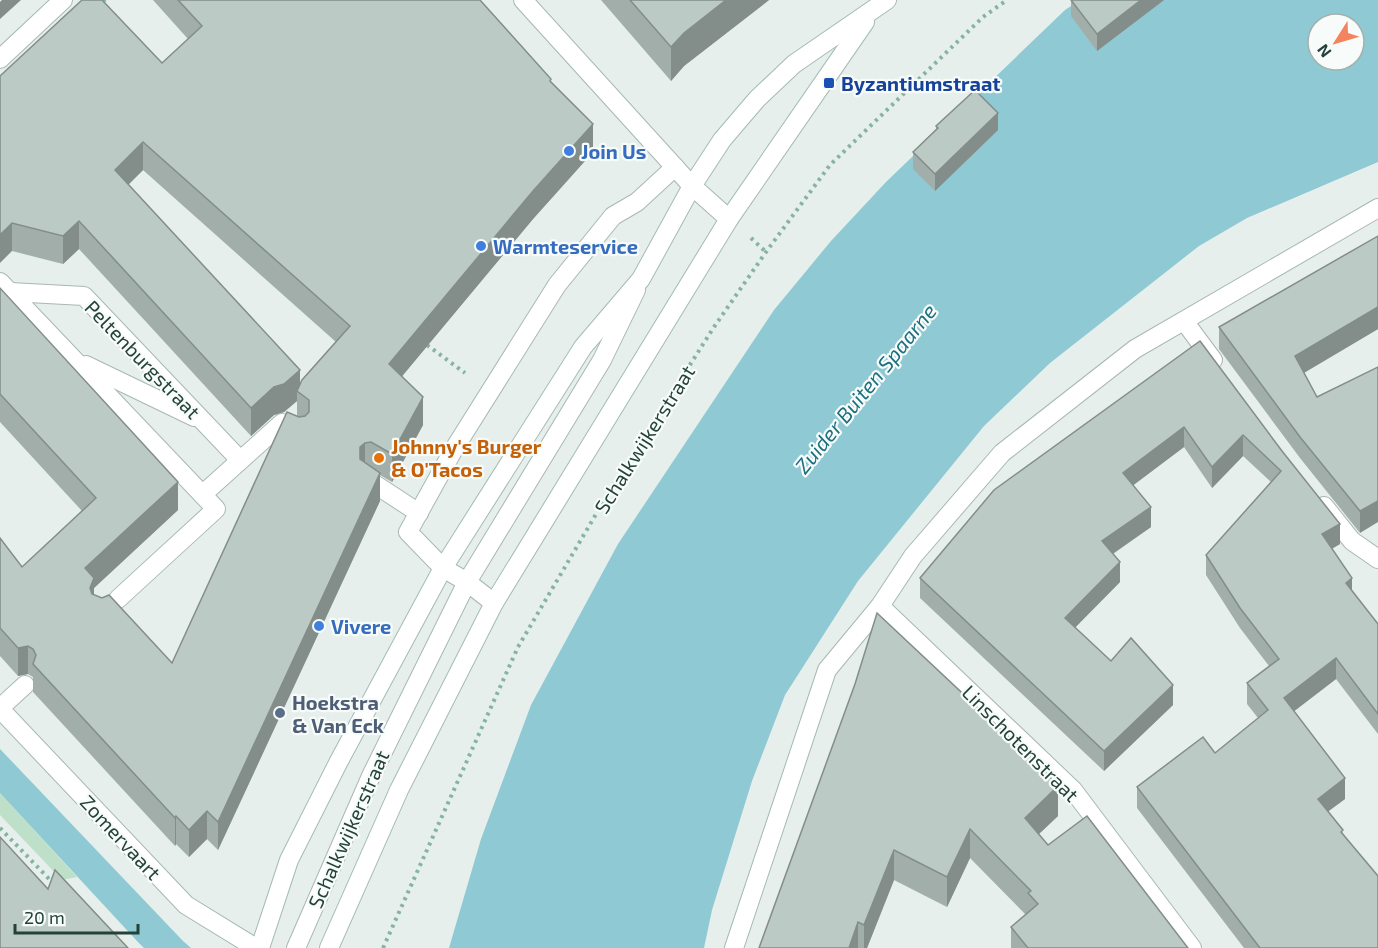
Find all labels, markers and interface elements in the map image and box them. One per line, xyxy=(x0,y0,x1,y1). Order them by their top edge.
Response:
north arrow xyxy=(1306,12,1366,72)
text: N xyxy=(1313,41,1335,62)
place label: Byzantiumstraat xyxy=(841,71,1001,96)
marker: Byzantiumstraat xyxy=(822,76,836,90)
place label: Join Us xyxy=(581,139,646,163)
marker: Join Us xyxy=(562,144,576,158)
place label: Warmteservice xyxy=(493,234,638,258)
marker: Warmteservice xyxy=(474,239,488,253)
street label: Peltenburgstraat xyxy=(80,295,206,424)
water label: Zuider Buiten Spaarne xyxy=(789,298,941,478)
street label: Schalkwijkerstraat xyxy=(589,360,699,518)
place label: Johnny's Burger & O'Tacos xyxy=(391,434,542,481)
marker: Johnny's Burger & O'Tacos xyxy=(372,451,386,465)
place label: Vivere xyxy=(331,614,391,638)
marker: Vivere xyxy=(312,619,326,633)
street label: Linschotenstraat xyxy=(958,680,1085,807)
place label: Hoekstra & Van Eck xyxy=(292,690,385,737)
marker: Hoekstra & Van Eck xyxy=(273,706,287,720)
street label: Schalkwijkerstraat xyxy=(302,746,394,912)
street label: Zomervaart xyxy=(76,790,167,885)
scale bar xyxy=(15,897,138,935)
text: 20 m xyxy=(24,906,65,928)

